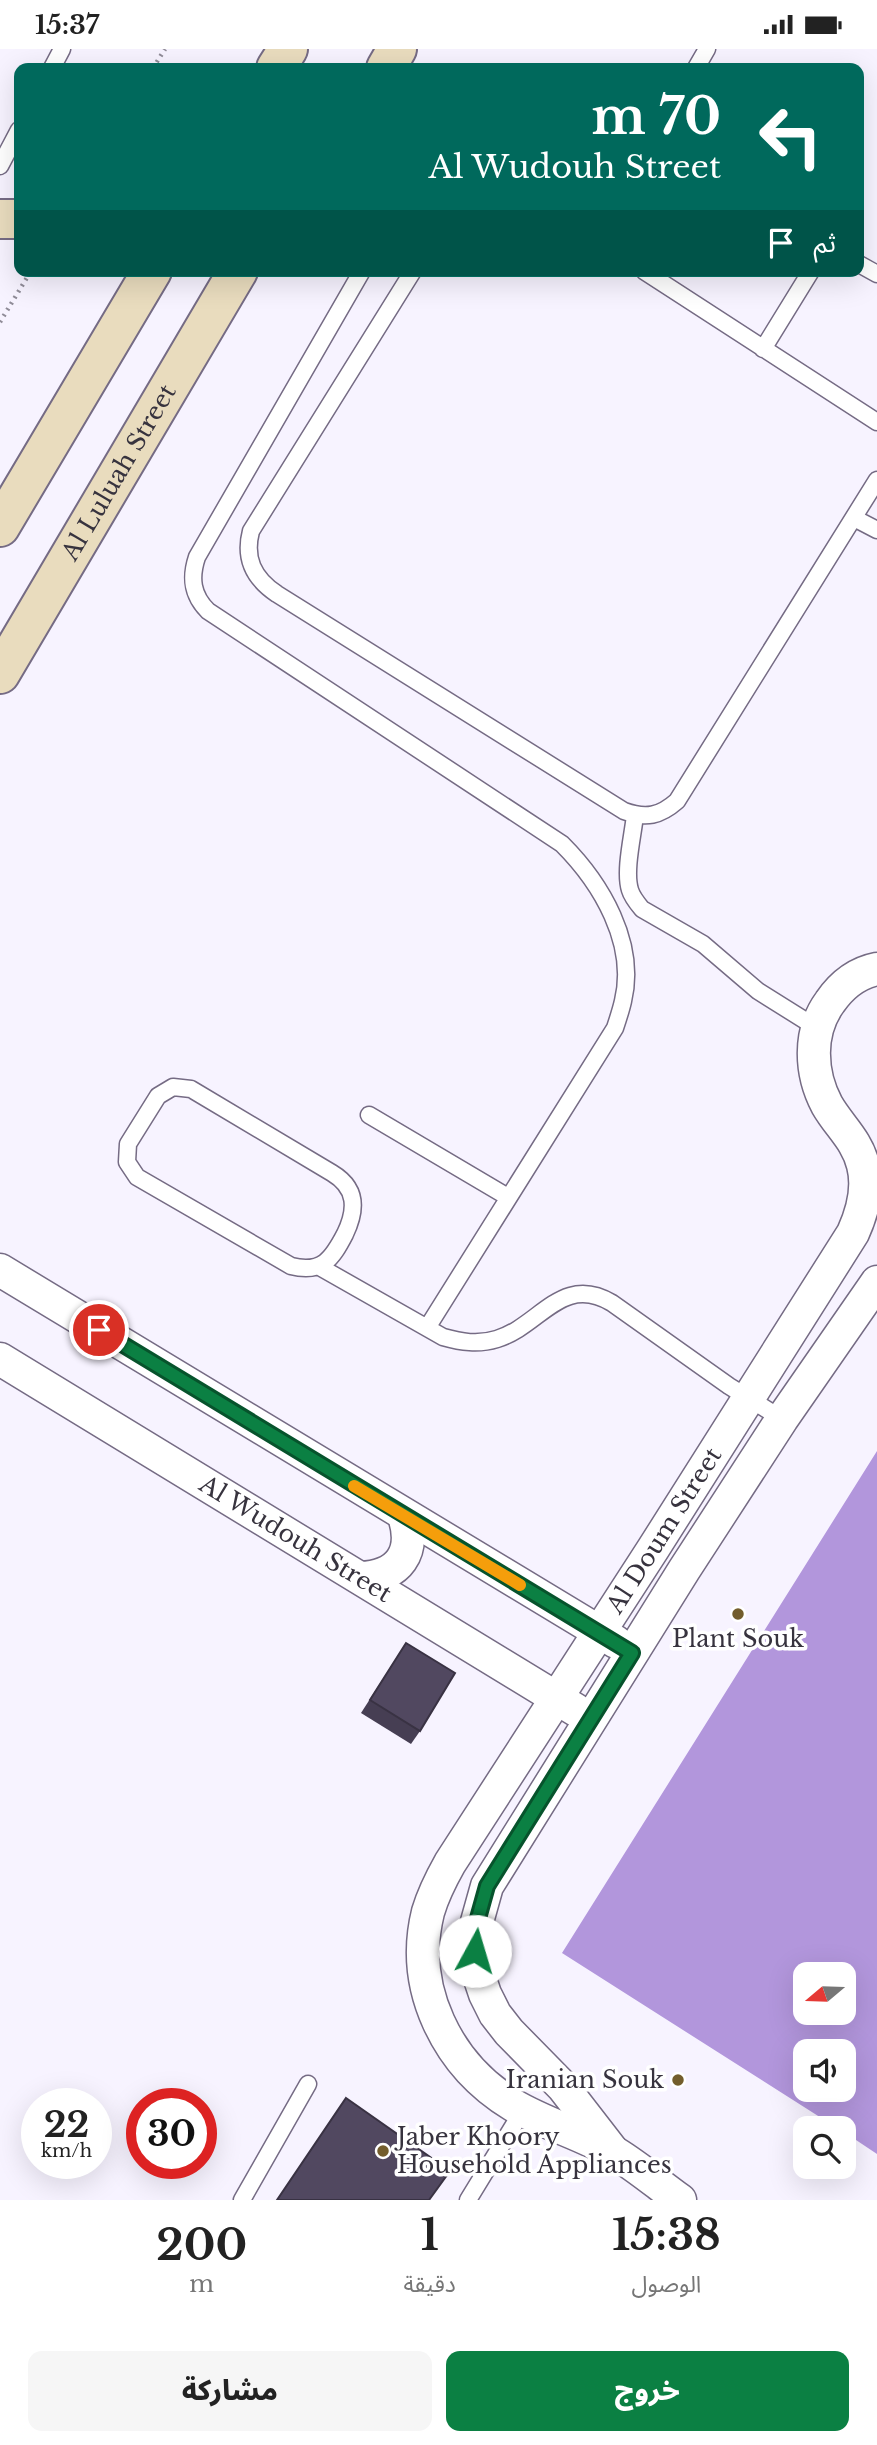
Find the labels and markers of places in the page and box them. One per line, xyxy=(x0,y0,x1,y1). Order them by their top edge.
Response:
pin xyxy=(69,1300,129,1360)
marker: Plant Souk xyxy=(730,1606,746,1622)
place label: Plant Souk xyxy=(672,1624,804,1653)
place label: Iranian Souk xyxy=(506,2065,664,2094)
marker: Iranian Souk xyxy=(670,2072,686,2088)
place label: Jaber Khoory Household Appliances xyxy=(394,2122,672,2179)
marker: Jaber Khoory Household Appliances xyxy=(375,2143,391,2159)

